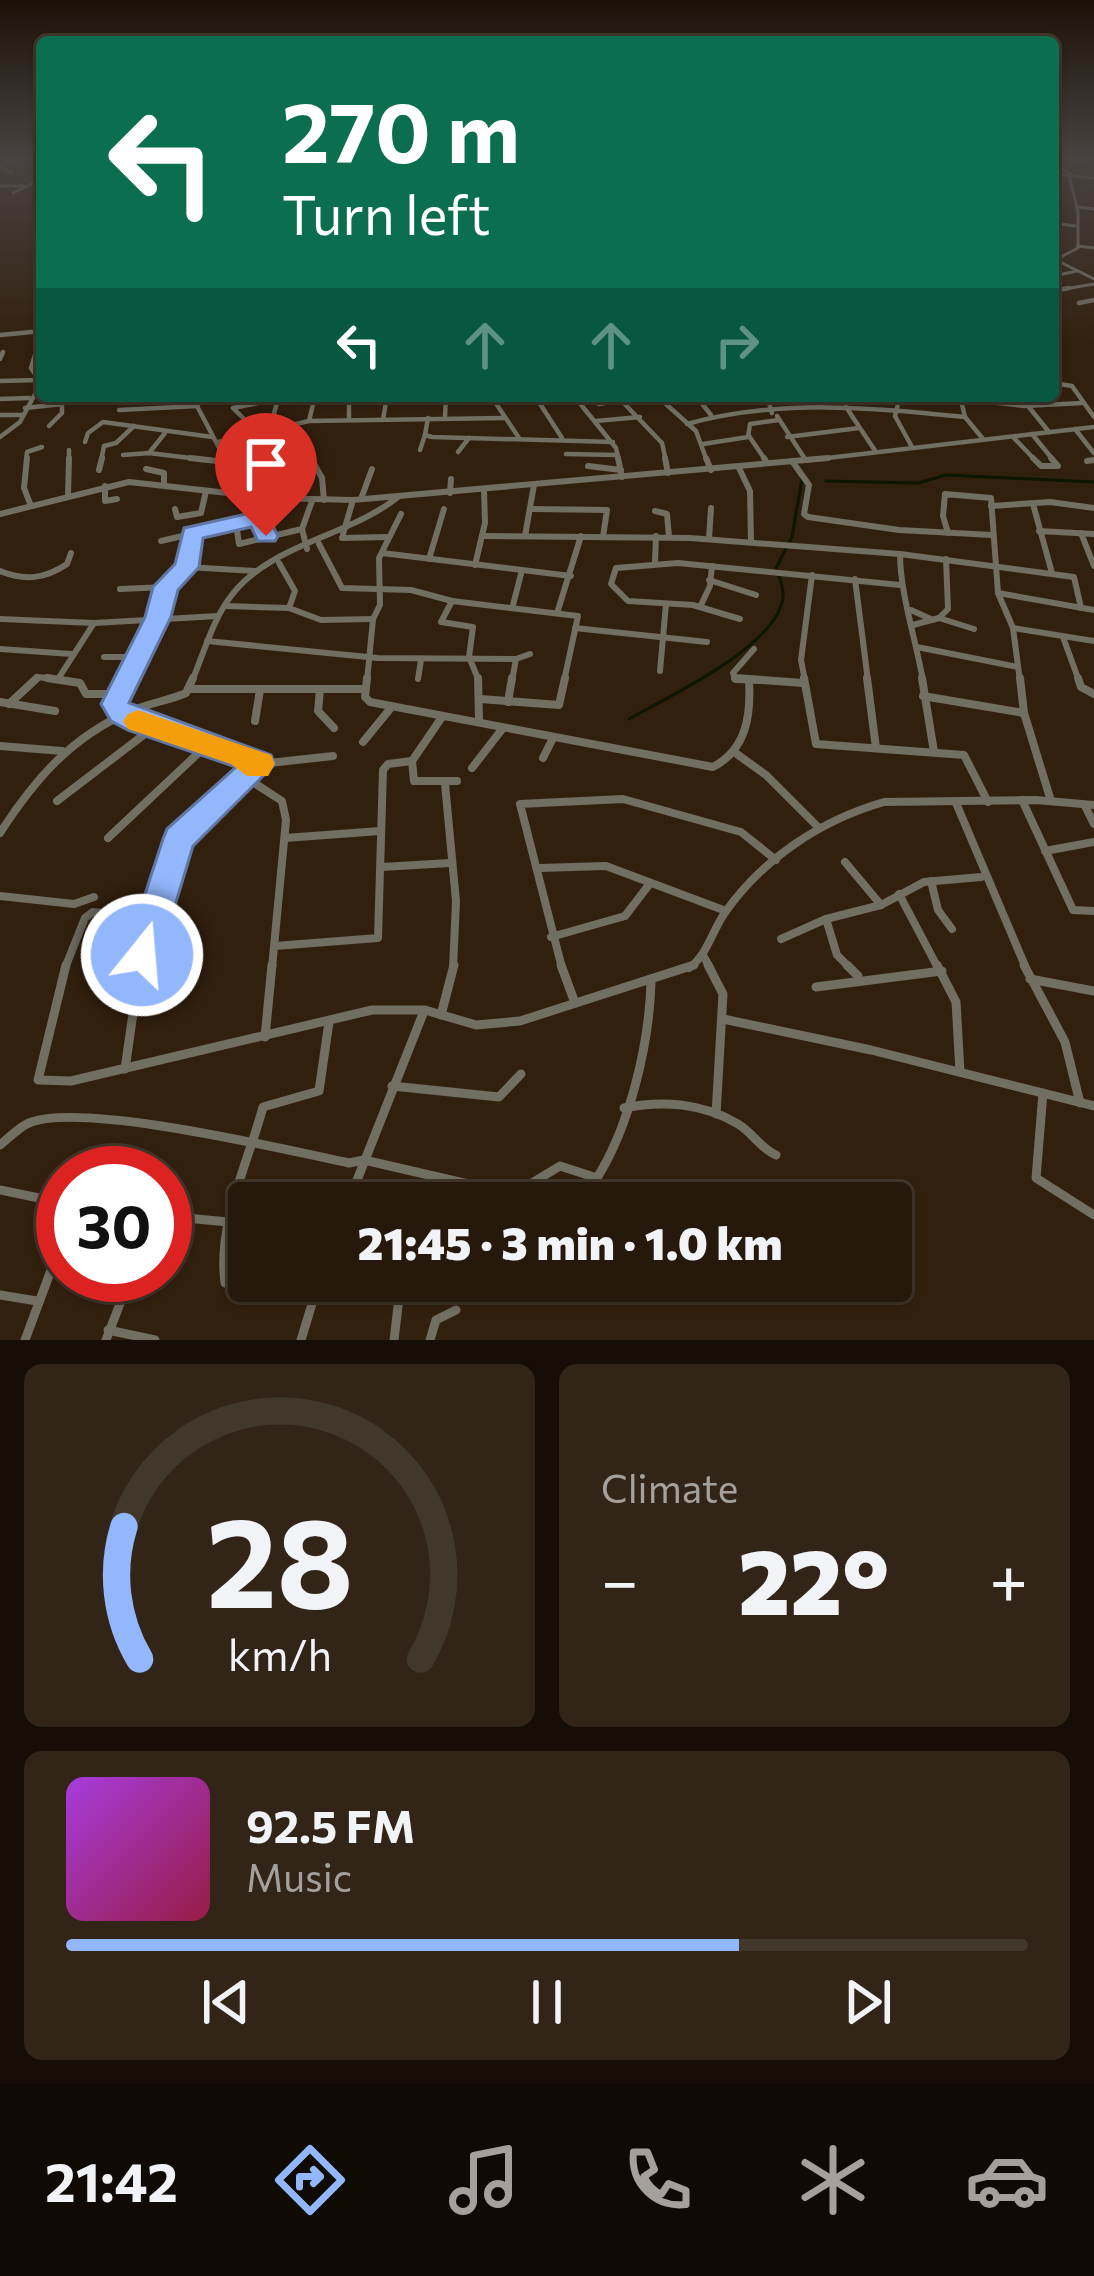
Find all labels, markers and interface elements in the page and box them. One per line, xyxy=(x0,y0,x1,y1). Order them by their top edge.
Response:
text: 270 m xyxy=(282,78,520,180)
icon: left xyxy=(84,84,240,240)
text: Turn left xyxy=(282,180,490,246)
icon: left xyxy=(326,312,392,378)
icon: ahead xyxy=(452,312,518,378)
icon: ahead xyxy=(578,312,644,378)
icon: right xyxy=(704,312,770,378)
pin xyxy=(215,413,317,536)
icon: arrive xyxy=(233,431,299,497)
position arrow xyxy=(79,892,205,1018)
speed limit sign: 30 xyxy=(36,1146,192,1302)
text: 21:45 · 3 min · 1.0 km xyxy=(358,1214,782,1269)
text: Climate xyxy=(601,1463,738,1511)
text: 28 xyxy=(206,1481,353,1634)
text: 22° xyxy=(738,1523,890,1634)
text: − xyxy=(601,1538,639,1619)
text: + xyxy=(989,1538,1028,1619)
text: km/h xyxy=(227,1626,332,1679)
text: 92.5 FM xyxy=(246,1797,415,1852)
text: Music xyxy=(246,1852,352,1900)
icon: previous xyxy=(193,1969,259,2035)
icon: pause xyxy=(514,1969,580,2035)
icon: next xyxy=(835,1969,901,2035)
icon: directions xyxy=(268,2138,352,2222)
icon: music xyxy=(442,2138,526,2222)
icon: phone xyxy=(616,2138,700,2222)
icon: climate xyxy=(791,2138,875,2222)
icon: car xyxy=(965,2138,1049,2222)
text: 21:42 xyxy=(45,2147,178,2213)

